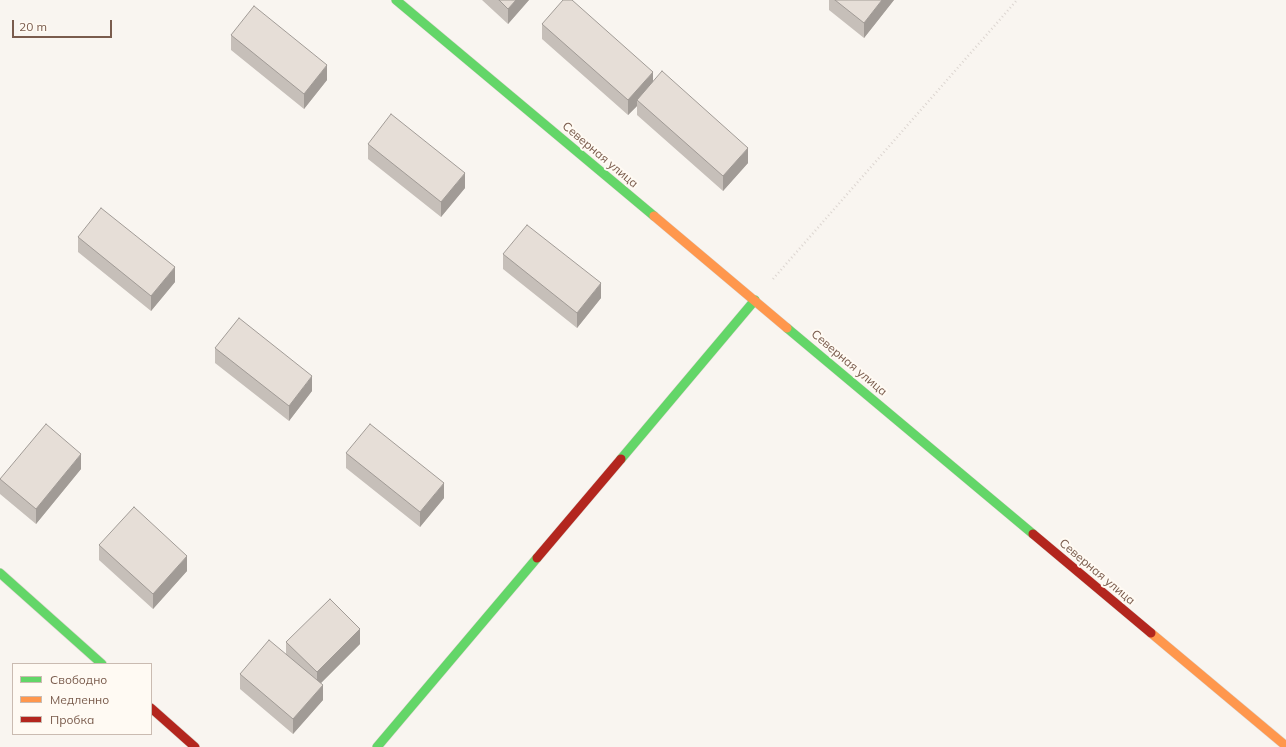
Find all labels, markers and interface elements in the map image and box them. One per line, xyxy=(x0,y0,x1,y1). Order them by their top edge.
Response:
scale bar xyxy=(14,12,114,38)
text: 20 m xyxy=(19,19,47,34)
street label: Северная улица xyxy=(559,119,641,191)
street label: Северная улица xyxy=(808,327,890,399)
street label: Северная улица xyxy=(1056,536,1138,608)
legend xyxy=(12,663,152,735)
text: Свободно xyxy=(50,672,107,687)
text: Медленно xyxy=(50,692,109,707)
text: Пробка xyxy=(50,712,94,727)

